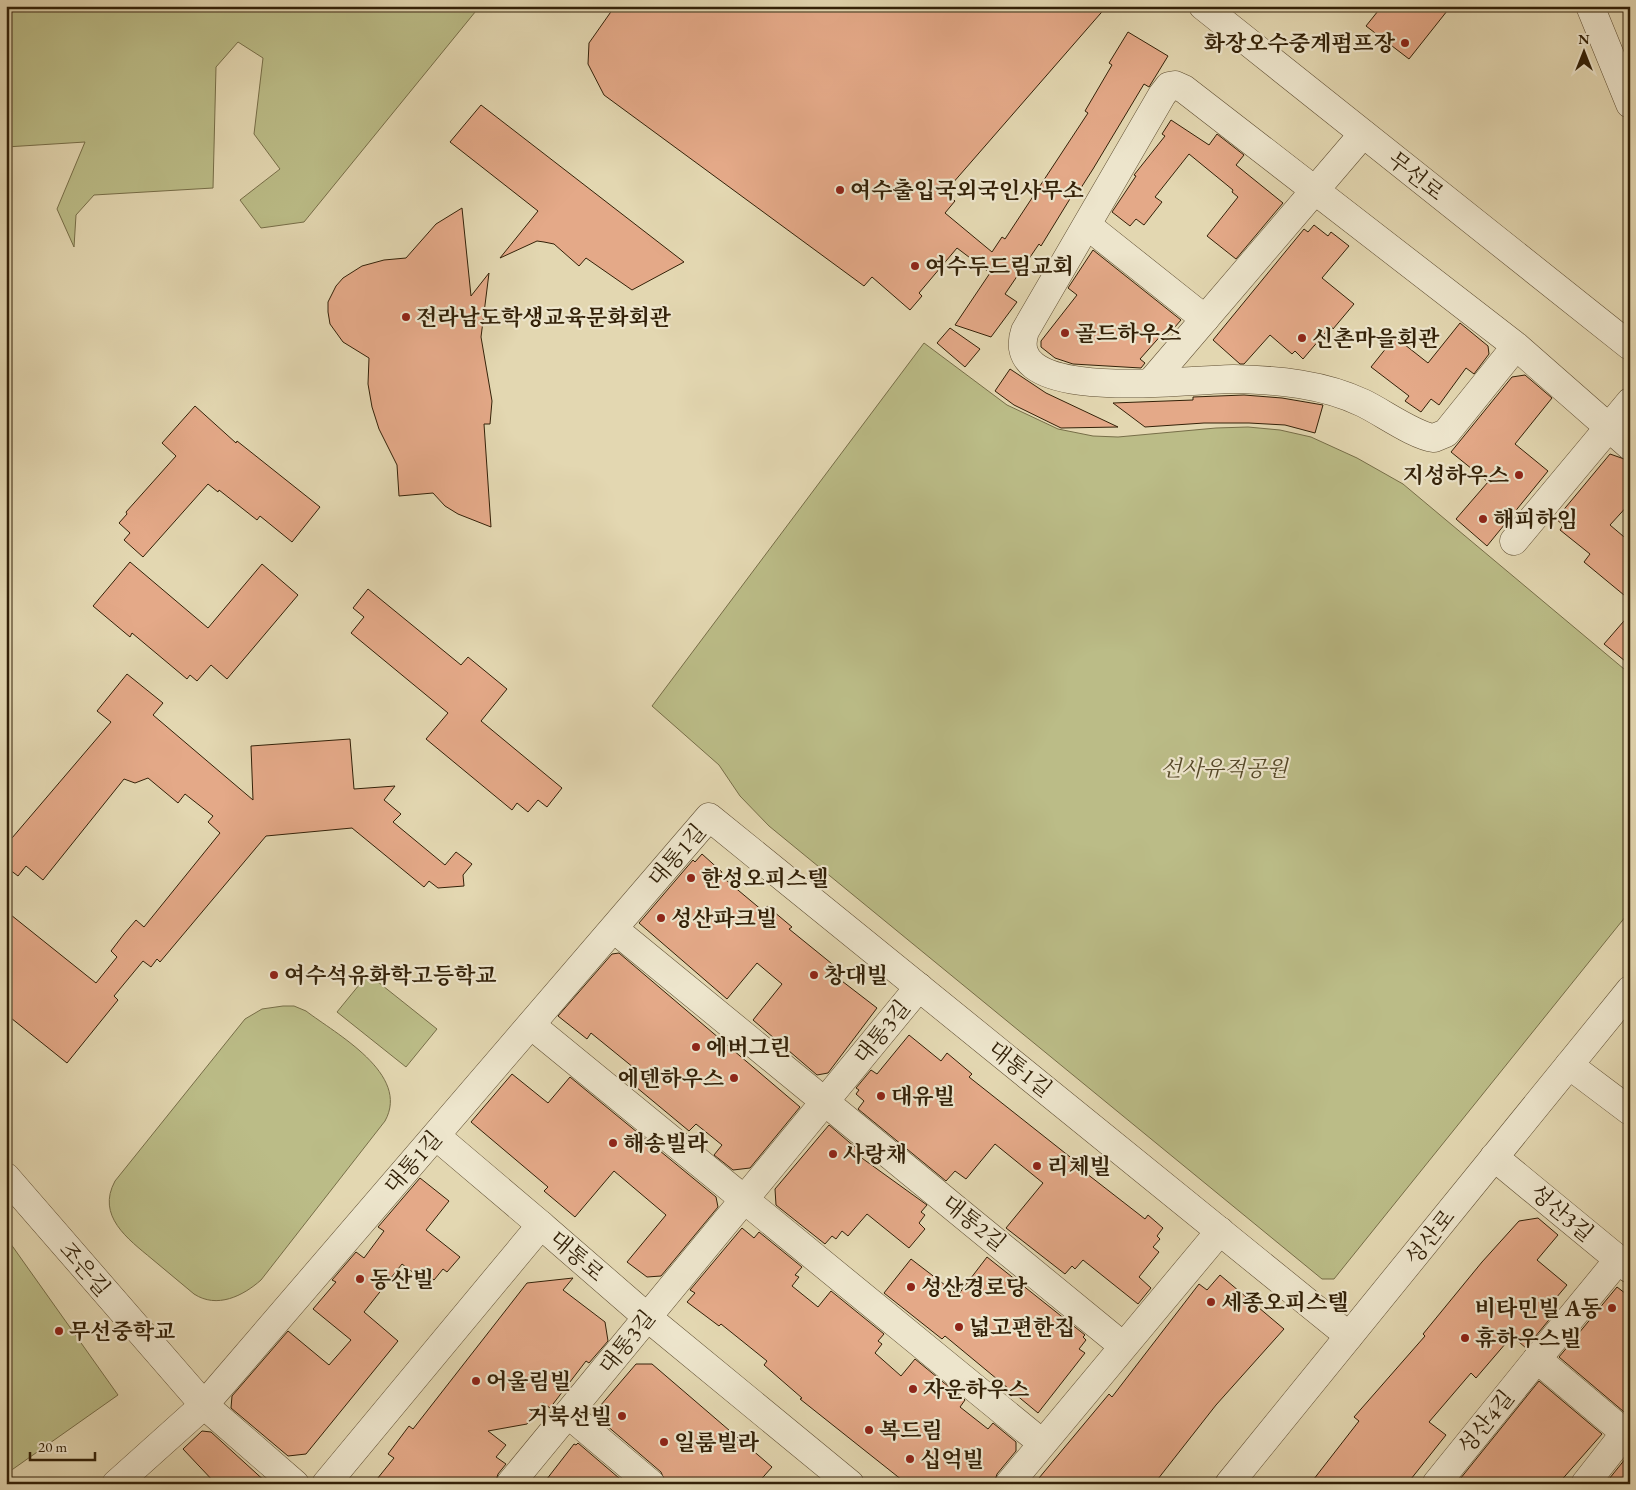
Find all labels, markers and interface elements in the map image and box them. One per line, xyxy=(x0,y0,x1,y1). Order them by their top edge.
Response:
north arrow xyxy=(1558,28,1608,78)
place label: 화장오수중계펌프장 xyxy=(1204,29,1396,58)
text: N xyxy=(1578,30,1590,48)
marker: 화장오수중계펌프장 xyxy=(1399,37,1411,49)
street label: 무선로 xyxy=(1382,145,1450,207)
place label: 여수출입국외국인사무소 xyxy=(850,176,1084,205)
marker: 여수출입국외국인사무소 xyxy=(834,184,846,196)
place label: 여수두드림교회 xyxy=(925,252,1074,281)
marker: 여수두드림교회 xyxy=(909,260,921,272)
place label: 전라남도학생교육문화회관 xyxy=(416,303,672,332)
marker: 전라남도학생교육문화회관 xyxy=(400,311,412,323)
place label: 골드하우스 xyxy=(1075,319,1181,348)
place label: 신촌마을회관 xyxy=(1312,324,1440,353)
marker: 골드하우스 xyxy=(1059,327,1071,339)
marker: 신촌마을회관 xyxy=(1296,332,1308,344)
place label: 지성하우스 xyxy=(1403,461,1509,490)
marker: 지성하우스 xyxy=(1513,469,1525,481)
place label: 해피하임 xyxy=(1493,505,1578,534)
marker: 해피하임 xyxy=(1477,513,1489,525)
park label: 선사유적공원 xyxy=(1160,754,1290,783)
street label: 대통1길 xyxy=(642,817,712,893)
place label: 한성오피스텔 xyxy=(701,864,829,893)
marker: 한성오피스텔 xyxy=(685,872,697,884)
place label: 성산파크빌 xyxy=(671,904,777,933)
marker: 성산파크빌 xyxy=(655,912,667,924)
place label: 여수석유화학고등학교 xyxy=(284,961,497,990)
place label: 창대빌 xyxy=(824,961,888,990)
marker: 여수석유화학고등학교 xyxy=(268,969,280,981)
marker: 창대빌 xyxy=(808,969,820,981)
street label: 대통3길 xyxy=(847,994,917,1070)
place label: 에버그린 xyxy=(706,1033,791,1062)
street label: 대통1길 xyxy=(982,1034,1058,1104)
marker: 에버그린 xyxy=(690,1041,702,1053)
place label: 에덴하우스 xyxy=(618,1064,724,1093)
marker: 에덴하우스 xyxy=(728,1072,740,1084)
place label: 대유빌 xyxy=(891,1082,955,1111)
marker: 대유빌 xyxy=(875,1090,887,1102)
street label: 대통1길 xyxy=(378,1124,448,1200)
place label: 해송빌라 xyxy=(623,1129,709,1158)
marker: 해송빌라 xyxy=(607,1137,619,1149)
place label: 사랑채 xyxy=(843,1140,907,1169)
marker: 사랑채 xyxy=(827,1148,839,1160)
place label: 리체빌 xyxy=(1047,1152,1111,1181)
marker: 리체빌 xyxy=(1031,1160,1043,1172)
street label: 성산3길 xyxy=(1524,1178,1600,1248)
street label: 대통2길 xyxy=(936,1188,1012,1258)
street label: 성산로 xyxy=(1399,1203,1461,1271)
street label: 대통로 xyxy=(543,1224,611,1288)
street label: 조은길 xyxy=(53,1235,117,1303)
place label: 동산빌 xyxy=(370,1265,434,1294)
marker: 동산빌 xyxy=(354,1273,366,1285)
place label: 성산경로당 xyxy=(921,1273,1028,1302)
marker: 성산경로당 xyxy=(905,1281,917,1293)
place label: 세종오피스텔 xyxy=(1221,1288,1349,1317)
place label: 비타민빌 A동 xyxy=(1475,1294,1602,1323)
marker: 세종오피스텔 xyxy=(1205,1296,1217,1308)
marker: 비타민빌 A동 xyxy=(1606,1302,1618,1314)
street label: 대통3길 xyxy=(592,1304,662,1380)
place label: 넓고편한집 xyxy=(969,1313,1075,1342)
place label: 무선중학교 xyxy=(69,1317,175,1346)
marker: 넓고편한집 xyxy=(953,1321,965,1333)
place label: 휴하우스빌 xyxy=(1475,1324,1581,1353)
marker: 무선중학교 xyxy=(53,1325,65,1337)
marker: 휴하우스빌 xyxy=(1459,1332,1471,1344)
place label: 어울림빌 xyxy=(486,1367,571,1396)
marker: 어울림빌 xyxy=(470,1375,482,1387)
place label: 자운하우스 xyxy=(923,1375,1029,1404)
marker: 자운하우스 xyxy=(907,1383,919,1395)
street label: 성산4길 xyxy=(1451,1384,1521,1460)
place label: 거북선빌 xyxy=(527,1402,612,1431)
marker: 거북선빌 xyxy=(616,1410,628,1422)
place label: 복드림 xyxy=(879,1416,943,1445)
marker: 복드림 xyxy=(863,1424,875,1436)
place label: 일룸빌라 xyxy=(674,1428,760,1457)
scale bar xyxy=(30,1430,95,1462)
marker: 일룸빌라 xyxy=(658,1436,670,1448)
text: 20 m xyxy=(38,1437,67,1456)
place label: 십억빌 xyxy=(920,1445,984,1474)
marker: 십억빌 xyxy=(904,1453,916,1465)

